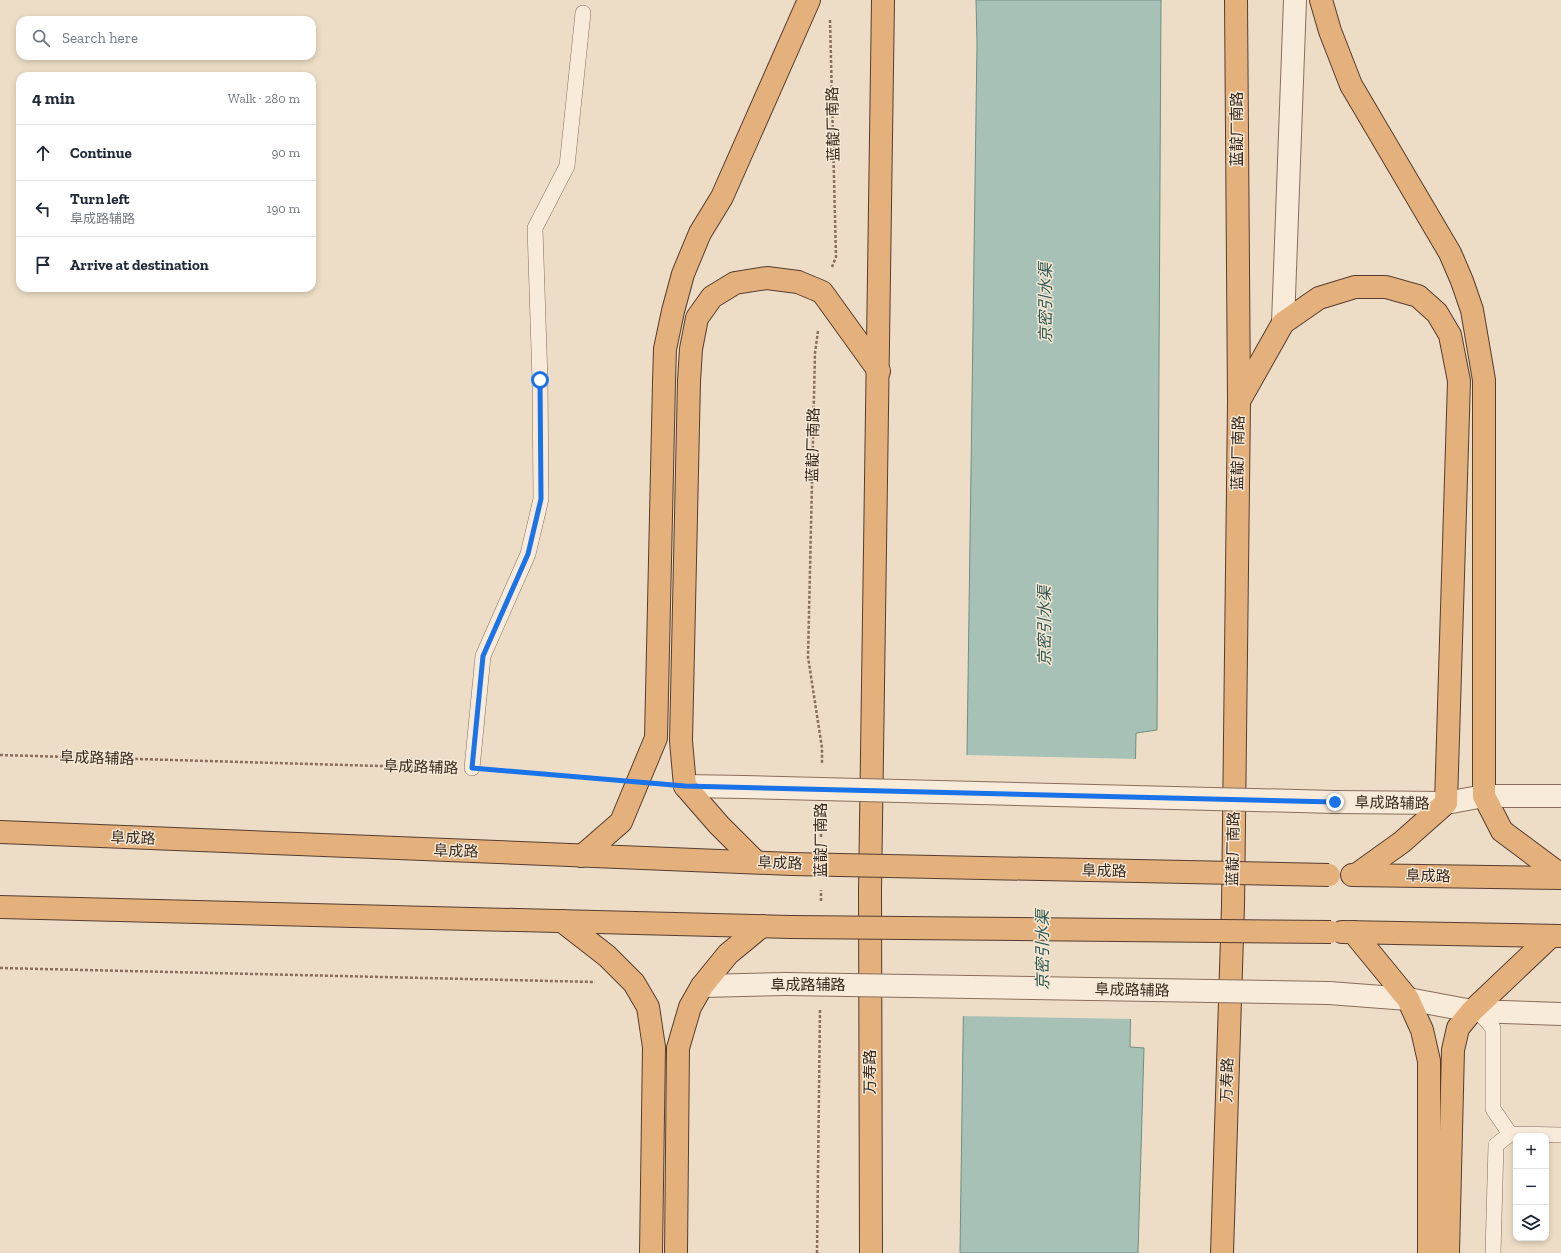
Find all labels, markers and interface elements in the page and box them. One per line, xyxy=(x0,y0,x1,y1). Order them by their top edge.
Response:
search box xyxy=(16,16,316,60)
icon: search xyxy=(30,27,52,49)
text: Search here xyxy=(62,29,138,47)
street label: 蓝靛厂南路 xyxy=(823,86,843,162)
text: 4 min xyxy=(32,88,75,108)
text: Walk · 280 m xyxy=(228,91,300,106)
street label: 蓝靛厂南路 xyxy=(1228,91,1246,167)
icon: ahead xyxy=(32,142,54,164)
text: Continue xyxy=(70,144,132,162)
text: 90 m xyxy=(271,145,300,160)
text: Turn left xyxy=(70,190,130,208)
icon: left xyxy=(32,198,54,220)
text: 190 m xyxy=(266,201,300,216)
text: 阜成路辅路 xyxy=(70,211,135,226)
icon: arrive xyxy=(32,254,54,276)
text: Arrive at destination xyxy=(70,256,209,274)
water label: 京密引水渠 xyxy=(1036,261,1055,343)
route start xyxy=(531,371,549,389)
street label: 蓝靛厂南路 xyxy=(803,407,823,483)
street label: 蓝靛厂南路 xyxy=(1228,415,1248,491)
water label: 京密引水渠 xyxy=(1035,584,1054,666)
street label: 阜成路辅路 xyxy=(59,748,135,768)
street label: 阜成路辅路 xyxy=(383,757,459,777)
route end xyxy=(1326,793,1344,811)
street label: 阜成路辅路 xyxy=(1354,793,1430,813)
street label: 蓝靛厂南路 xyxy=(812,802,830,878)
street label: 蓝靛厂南路 xyxy=(1223,811,1243,887)
street label: 阜成路 xyxy=(110,828,156,848)
street label: 阜成路 xyxy=(433,841,479,861)
street label: 阜成路 xyxy=(757,853,803,873)
street label: 阜成路 xyxy=(1081,862,1127,880)
street label: 阜成路 xyxy=(1405,867,1451,885)
water label: 京密引水渠 xyxy=(1033,908,1052,990)
street label: 阜成路辅路 xyxy=(770,976,846,994)
street label: 阜成路辅路 xyxy=(1094,980,1170,1000)
street label: 万寿路 xyxy=(861,1049,879,1095)
street label: 万寿路 xyxy=(1217,1057,1237,1103)
map controls xyxy=(1513,1133,1549,1241)
button: + xyxy=(1513,1133,1549,1169)
button: − xyxy=(1513,1169,1549,1205)
button: layers xyxy=(1513,1205,1549,1241)

